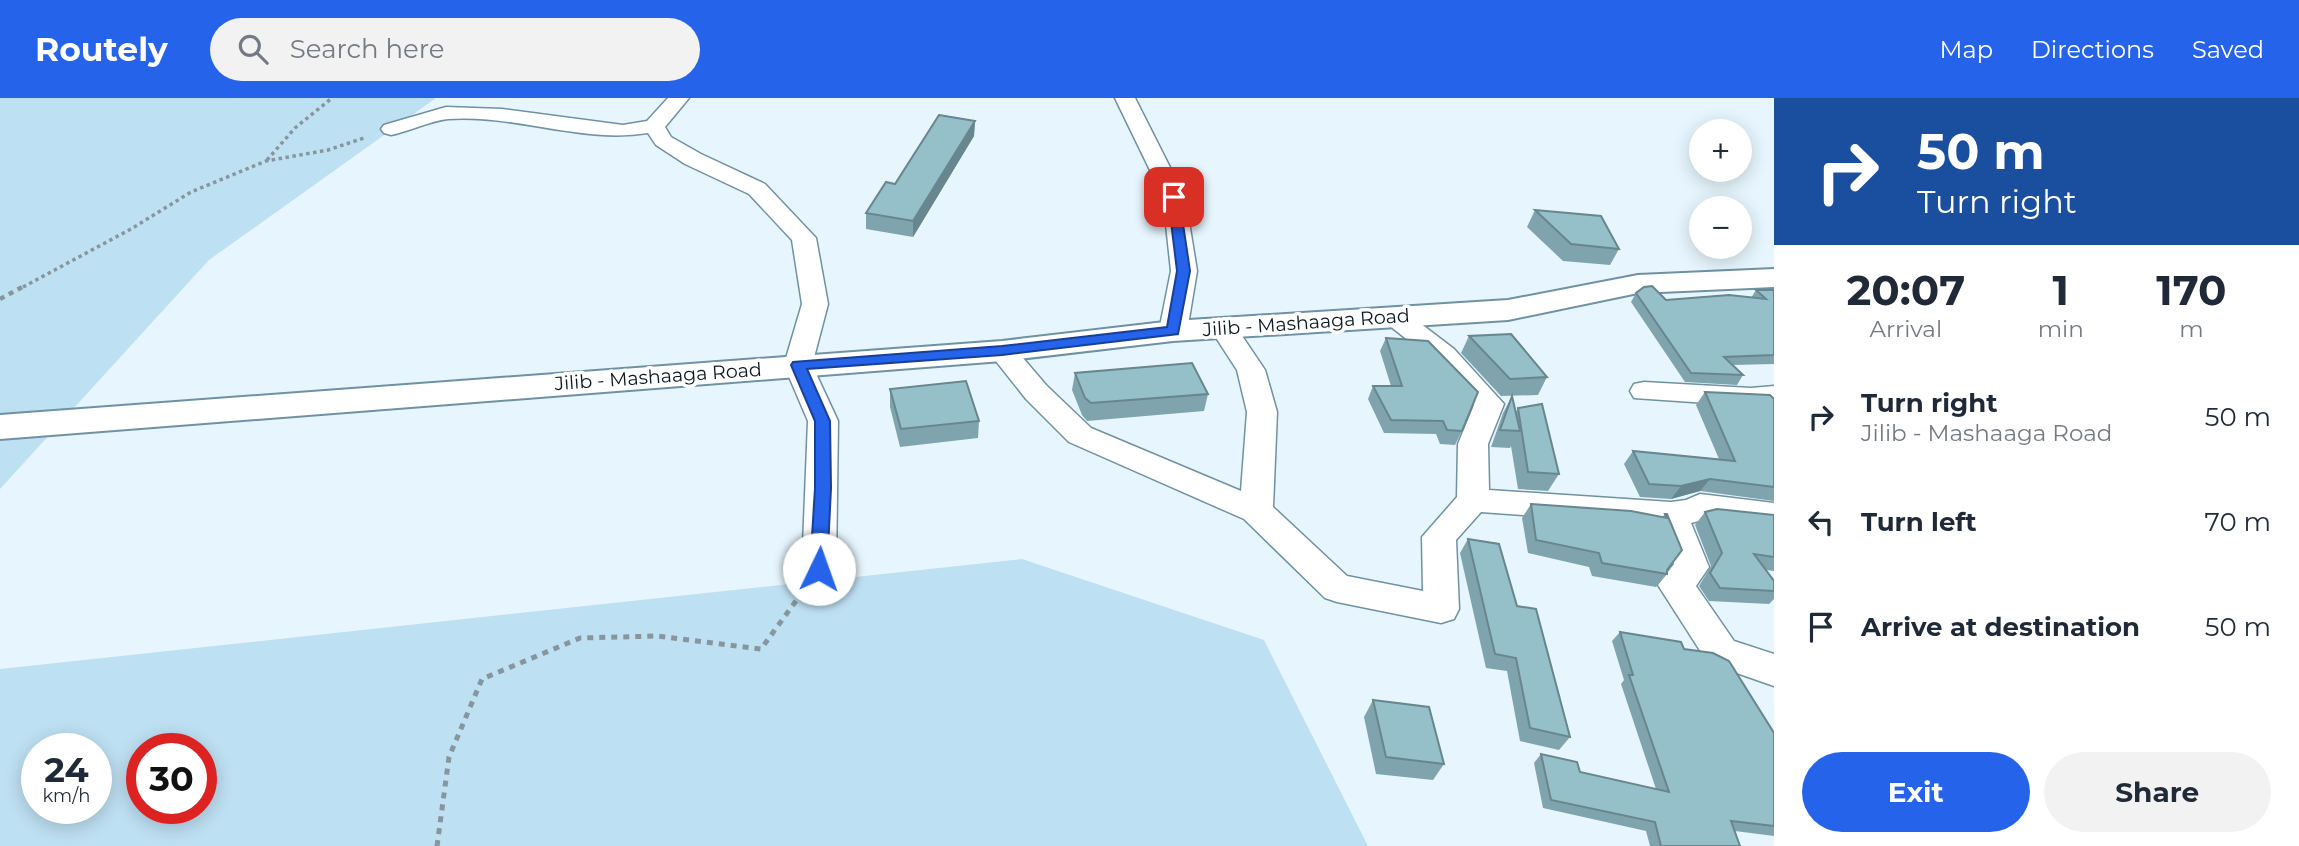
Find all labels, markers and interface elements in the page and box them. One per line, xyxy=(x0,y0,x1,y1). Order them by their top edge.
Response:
search box xyxy=(210,18,700,81)
text: Routely xyxy=(35,29,168,69)
icon: search xyxy=(234,30,272,68)
text: Search here xyxy=(290,33,445,65)
text: Map xyxy=(1940,35,1993,64)
text: Directions xyxy=(2031,35,2154,64)
text: Saved xyxy=(2192,35,2264,64)
map controls xyxy=(1689,119,1752,259)
button: + xyxy=(1689,119,1752,182)
text: 50 m xyxy=(1917,122,2045,181)
icon: right xyxy=(1802,126,1893,217)
pin xyxy=(1144,167,1204,227)
icon: arrive xyxy=(1155,178,1193,216)
text: Turn right xyxy=(1917,182,2077,221)
button: − xyxy=(1689,196,1752,259)
text: 20:07 xyxy=(1846,264,1965,316)
text: 1 xyxy=(2053,264,2069,316)
text: 170 xyxy=(2156,264,2227,316)
street label: Jilib - Mashaaga Road xyxy=(1201,304,1410,341)
text: Arrival xyxy=(1870,315,1942,343)
text: min xyxy=(2038,315,2084,343)
text: m xyxy=(2179,315,2204,343)
street label: Jilib - Mashaaga Road xyxy=(553,358,762,395)
text: Turn right xyxy=(1861,387,1997,419)
icon: right xyxy=(1802,398,1840,436)
text: 50 m xyxy=(2205,401,2271,433)
text: Jilib - Mashaaga Road xyxy=(1861,419,2112,447)
icon: left xyxy=(1802,503,1840,541)
text: Turn left xyxy=(1861,506,1977,538)
text: 70 m xyxy=(2205,506,2271,538)
position arrow xyxy=(782,532,856,606)
icon: arrive xyxy=(1802,608,1840,646)
text: Arrive at destination xyxy=(1861,611,2140,643)
text: 50 m xyxy=(2205,611,2271,643)
speed limit sign: 30 xyxy=(126,733,217,824)
text: 24 xyxy=(44,748,89,791)
button: Exit xyxy=(1802,752,2030,832)
button: Share xyxy=(2044,752,2271,832)
text: km/h xyxy=(42,785,91,807)

